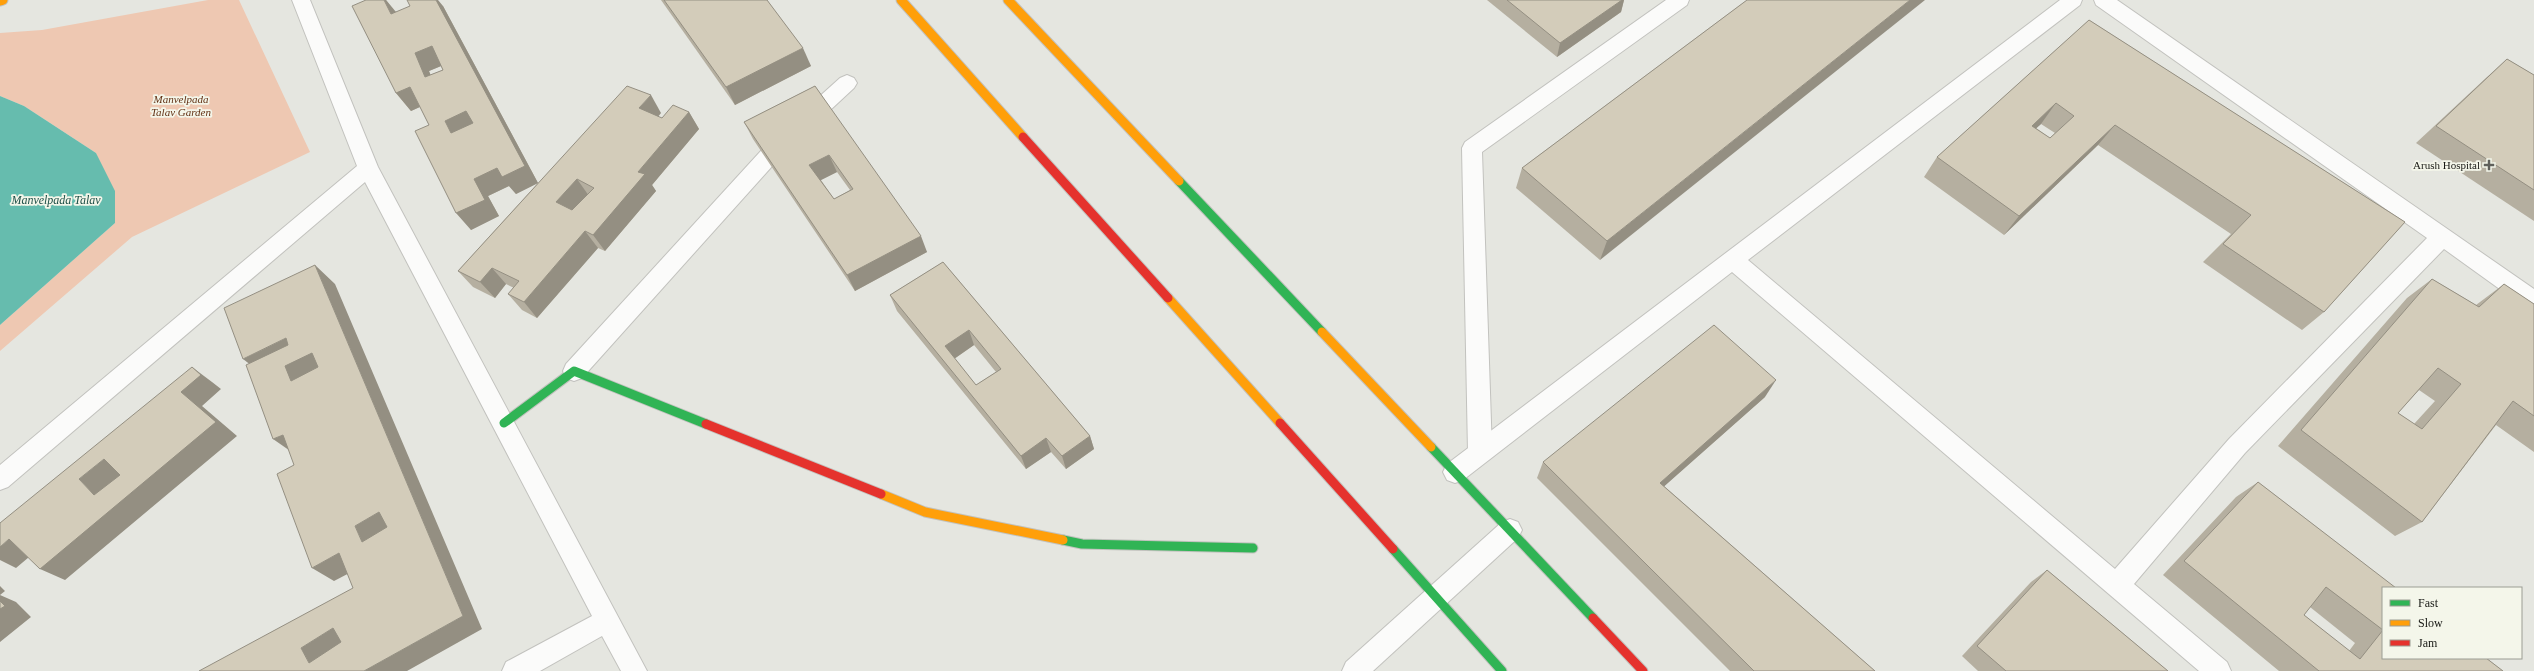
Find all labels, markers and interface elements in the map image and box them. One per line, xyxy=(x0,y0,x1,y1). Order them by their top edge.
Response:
park label: Manvelpada Talav Garden xyxy=(151,93,211,118)
place label: Arush Hospital xyxy=(2413,159,2480,171)
marker: Arush Hospital xyxy=(2483,159,2495,171)
water label: Manvelpada Talav xyxy=(10,193,101,207)
legend xyxy=(2382,587,2522,659)
text: Fast xyxy=(2418,596,2439,610)
text: Slow xyxy=(2418,616,2443,630)
text: Jam xyxy=(2418,636,2438,650)

